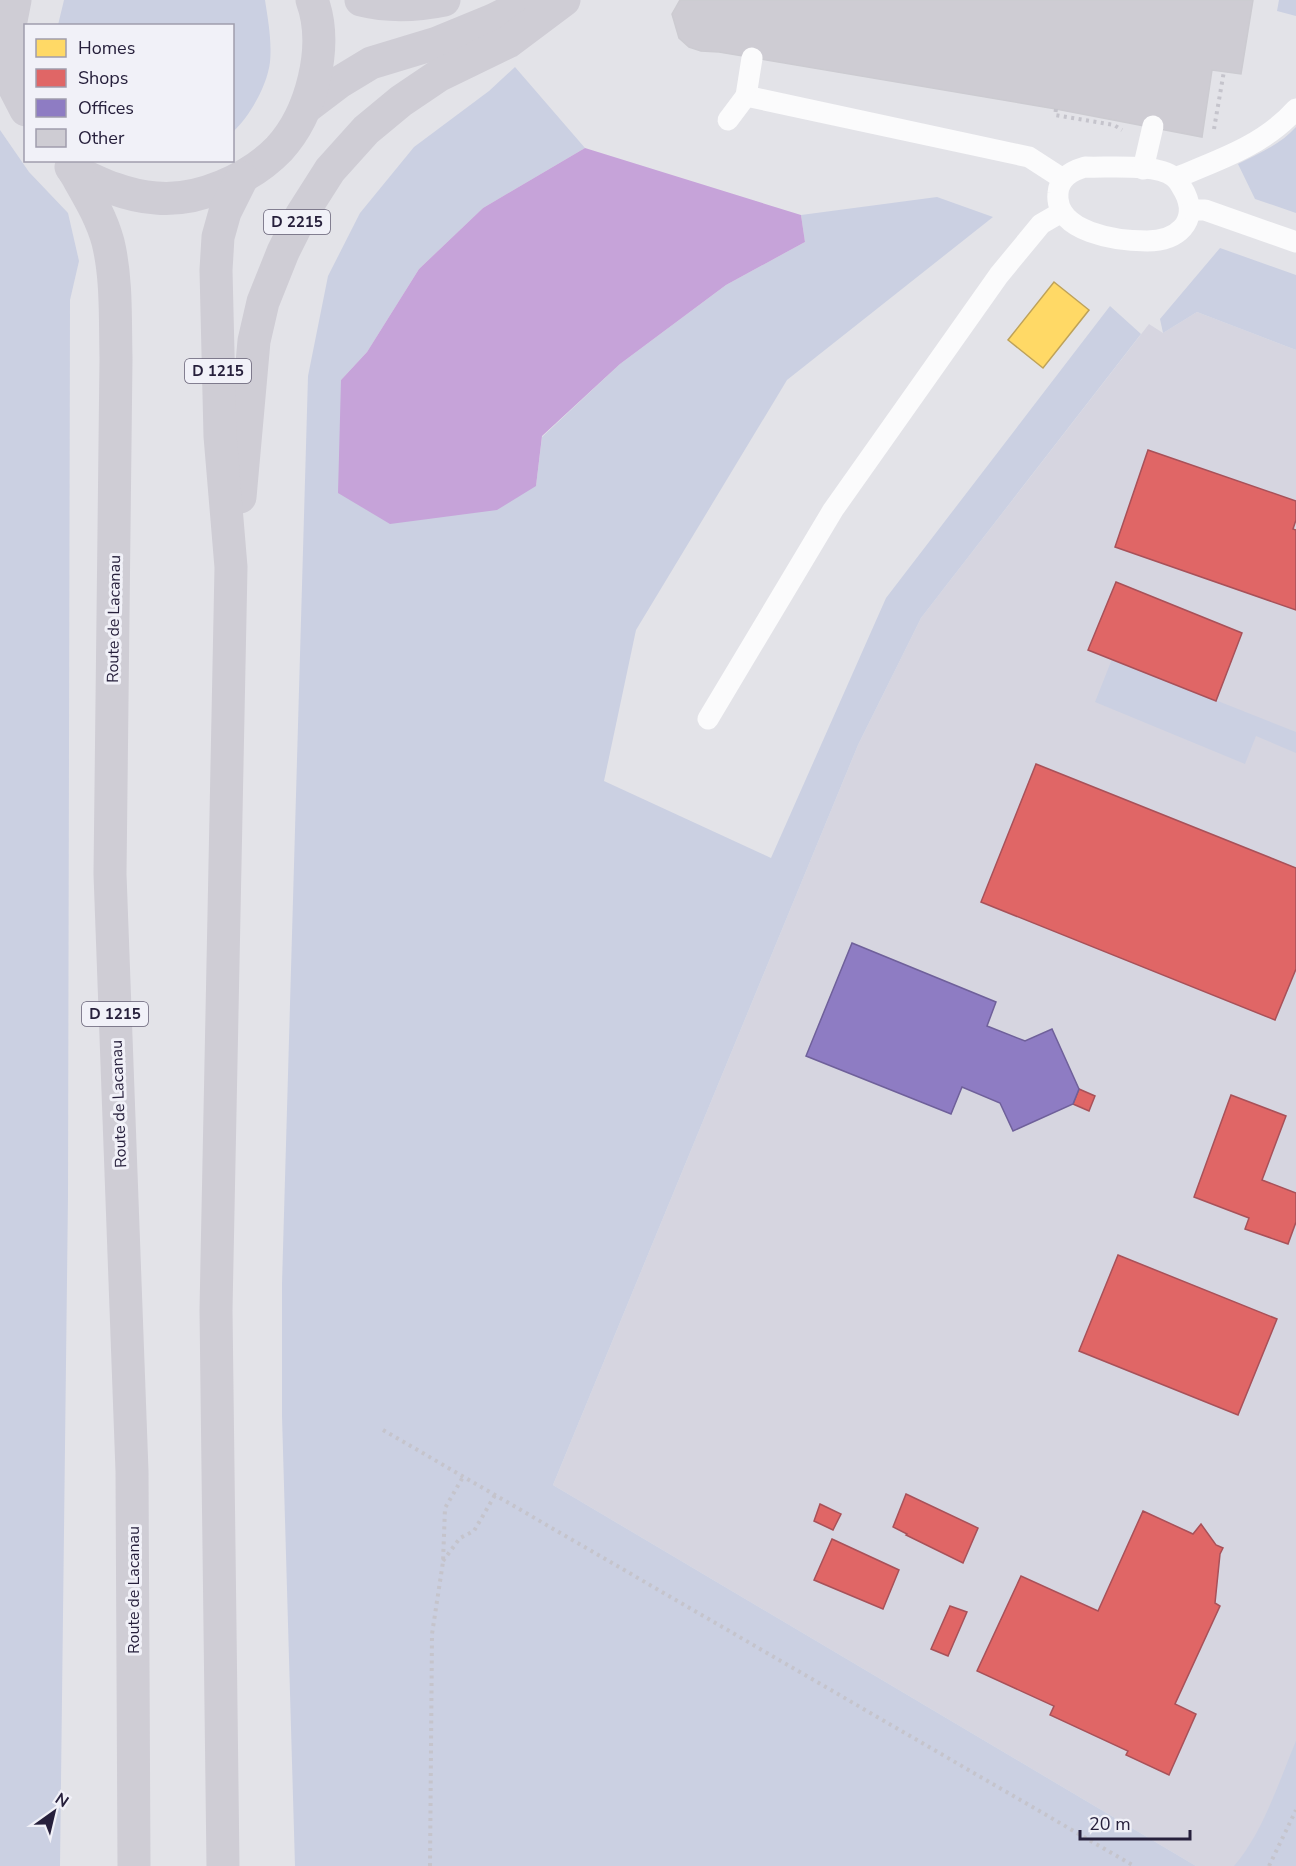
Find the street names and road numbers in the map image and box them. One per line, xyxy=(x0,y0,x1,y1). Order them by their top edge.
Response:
road number: D 2215 xyxy=(264,210,330,234)
road number: D 1215 xyxy=(185,359,251,383)
street label: Route de Lacanau xyxy=(102,555,126,683)
road number: D 1215 xyxy=(82,1002,148,1026)
street label: Route de Lacanau xyxy=(106,1040,132,1168)
street label: Route de Lacanau xyxy=(123,1526,145,1654)

